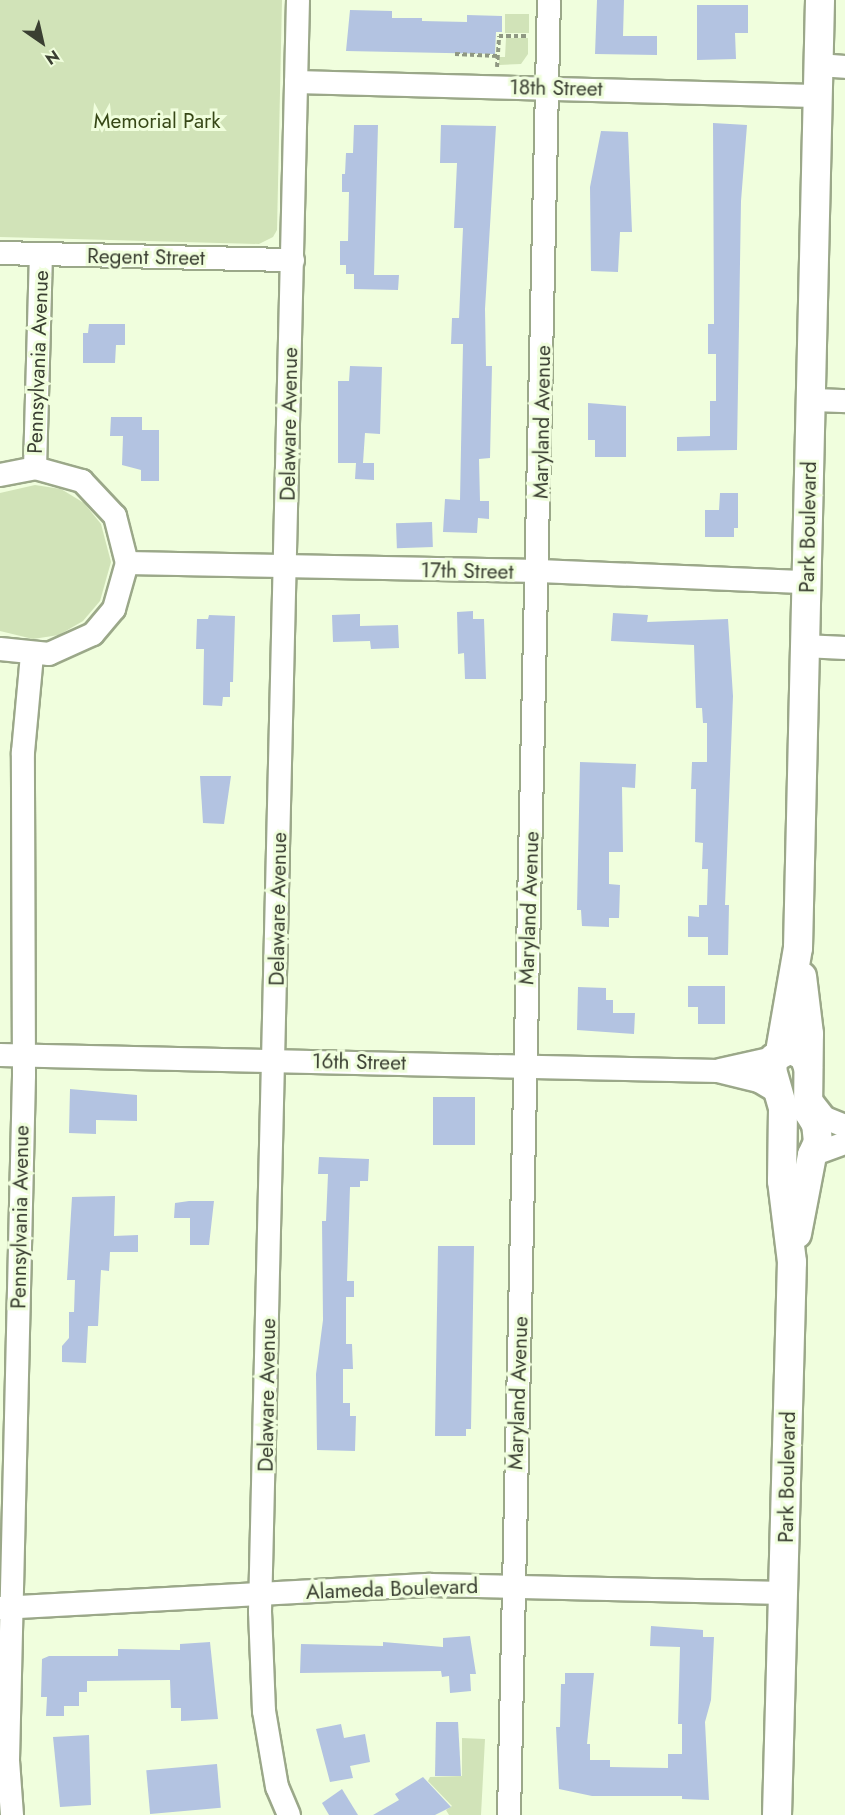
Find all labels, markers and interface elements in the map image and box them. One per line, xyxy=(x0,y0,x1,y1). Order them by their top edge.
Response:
north arrow xyxy=(12,12,72,72)
text: N xyxy=(41,44,64,70)
street label: 18th Street xyxy=(509,75,603,101)
park label: Memorial Park xyxy=(94,108,220,134)
street label: Regent Street xyxy=(87,243,205,271)
street label: Pennsylvania Avenue xyxy=(22,270,54,454)
street label: Maryland Avenue xyxy=(528,345,556,499)
street label: Delaware Avenue xyxy=(275,347,303,501)
street label: Park Boulevard xyxy=(794,461,822,593)
street label: 17th Street xyxy=(420,558,514,584)
street label: Maryland Avenue xyxy=(514,831,544,985)
street label: Delaware Avenue xyxy=(264,832,292,986)
street label: 16th Street xyxy=(312,1049,406,1075)
street label: Pennsylvania Avenue xyxy=(6,1125,34,1309)
street label: Maryland Avenue xyxy=(503,1316,533,1470)
street label: Delaware Avenue xyxy=(253,1318,281,1472)
street label: Park Boulevard xyxy=(773,1411,801,1543)
street label: Alameda Boulevard xyxy=(305,1573,479,1605)

